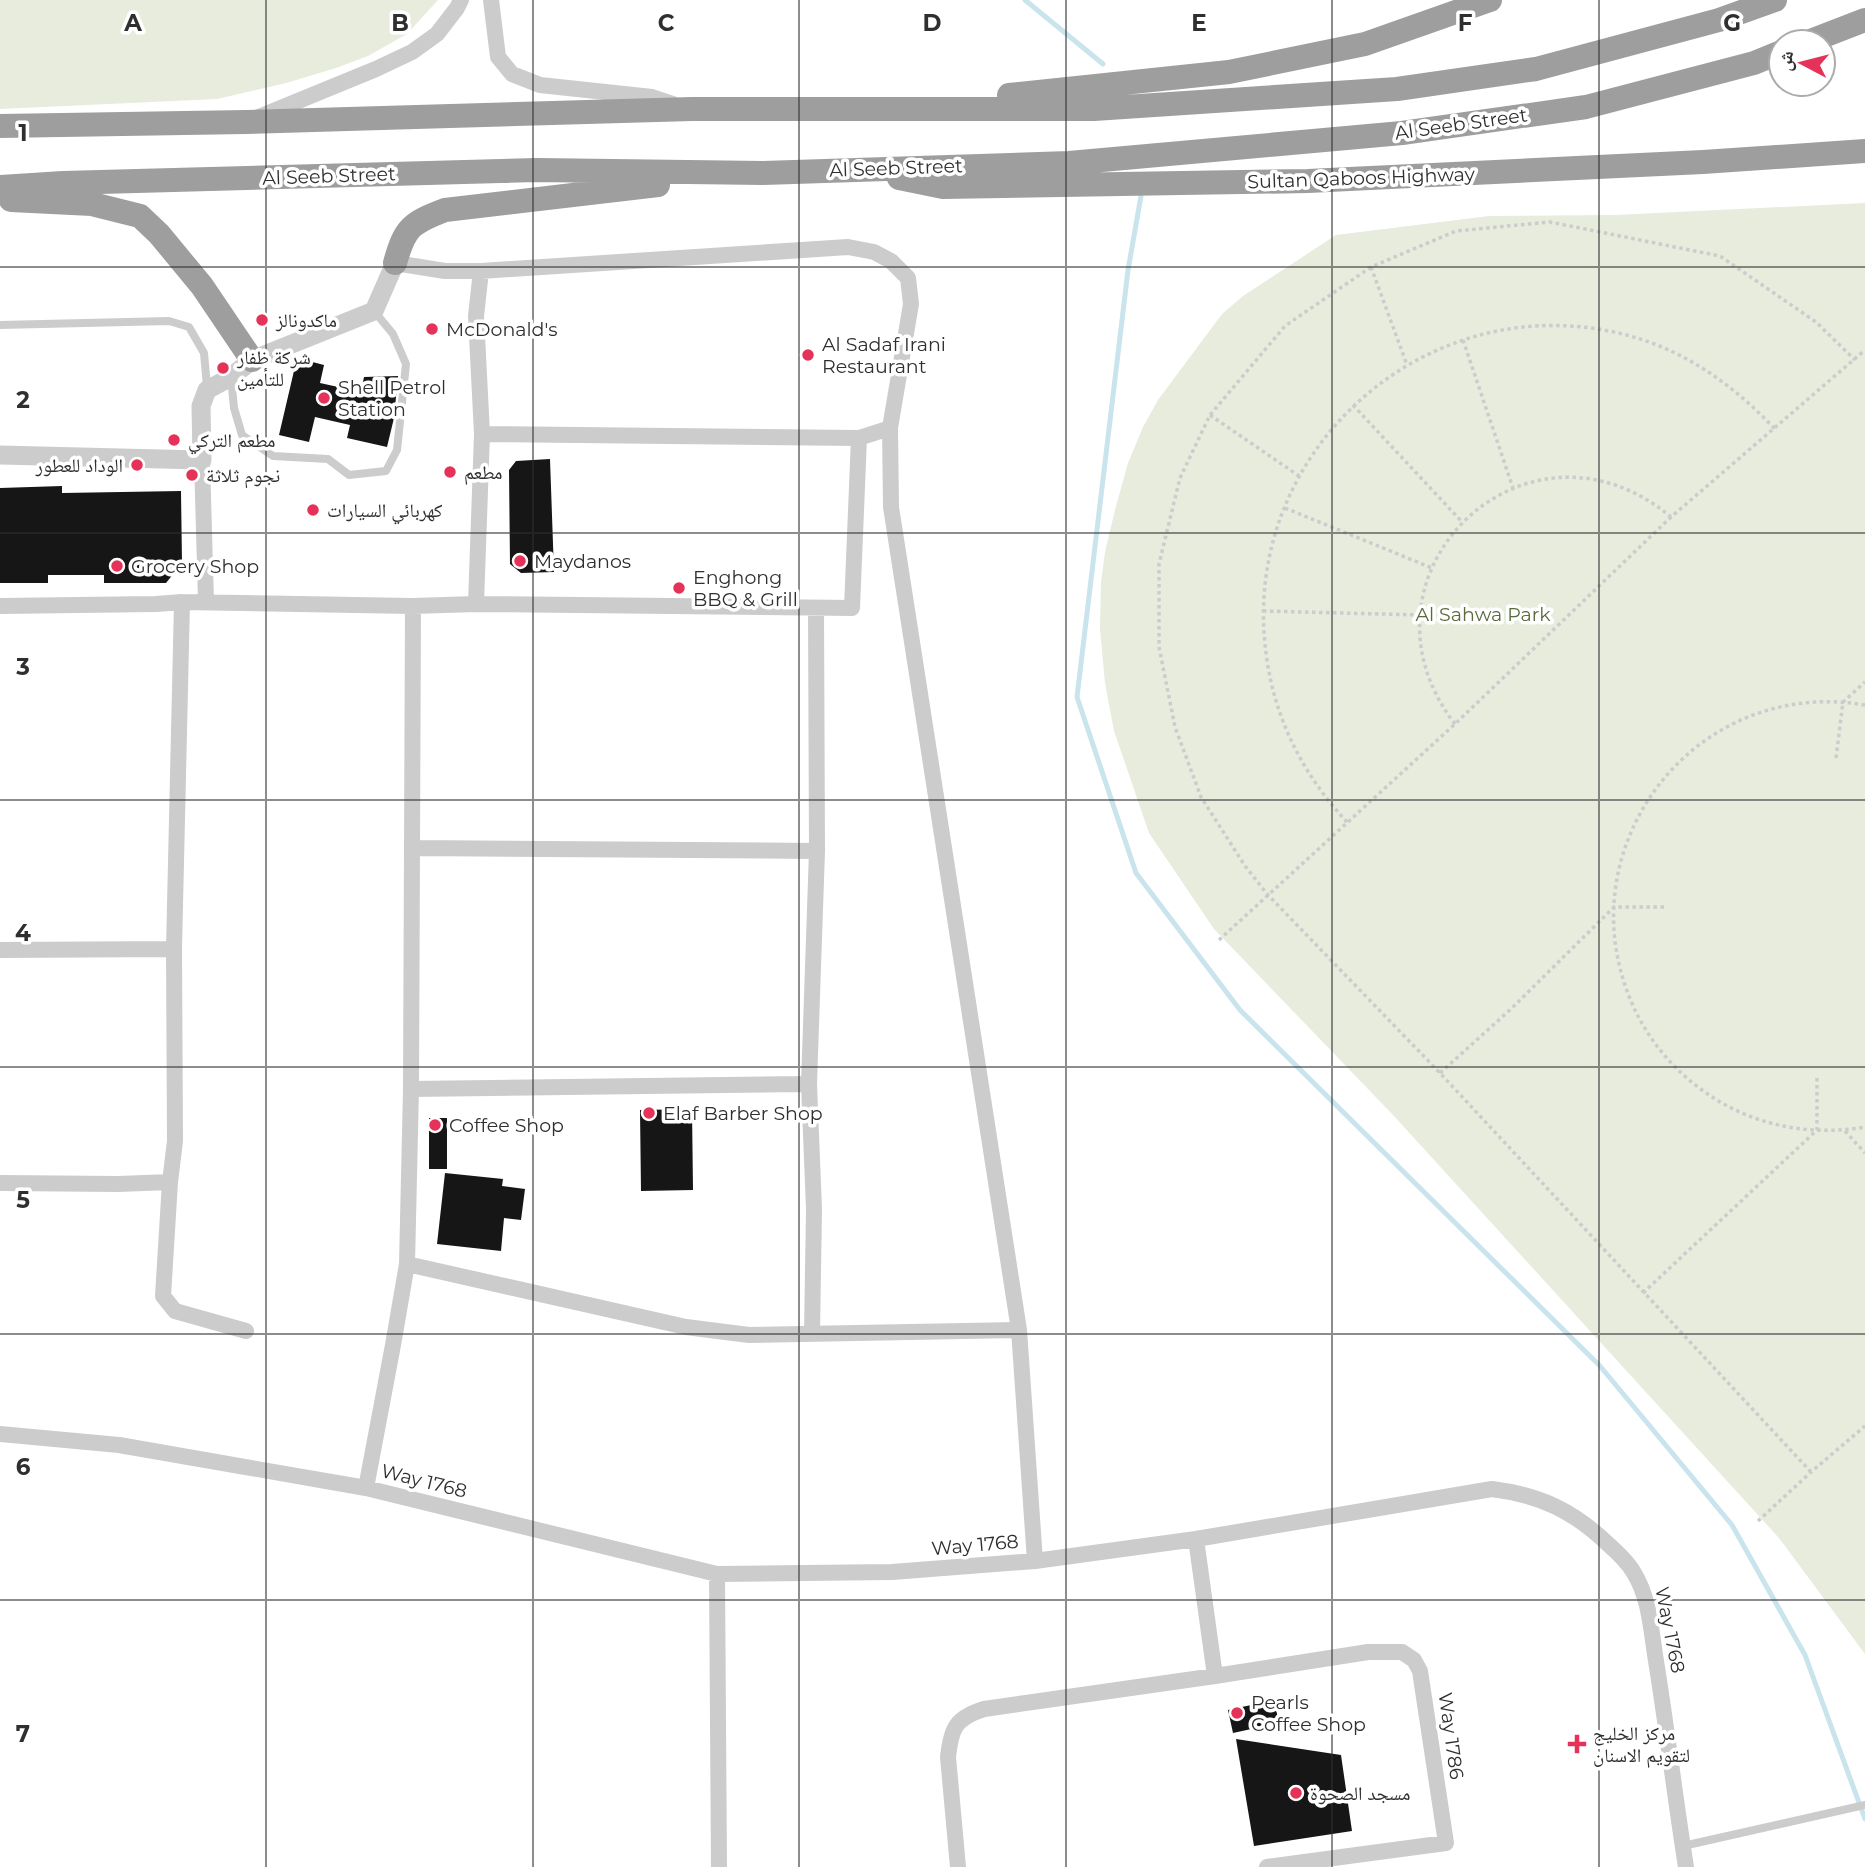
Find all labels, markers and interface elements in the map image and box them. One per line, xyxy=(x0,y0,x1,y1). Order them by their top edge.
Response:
text: A xyxy=(123,9,142,37)
text: B xyxy=(391,9,409,37)
text: C xyxy=(658,9,675,37)
text: D xyxy=(923,9,942,37)
text: E xyxy=(1191,9,1207,37)
text: F xyxy=(1458,9,1473,37)
text: G xyxy=(1723,9,1741,37)
north arrow xyxy=(1767,28,1837,98)
text: ش xyxy=(1773,50,1798,72)
street label: Al Seeb Street xyxy=(1393,103,1529,145)
text: 1 xyxy=(18,119,28,147)
street label: Al Seeb Street xyxy=(829,154,963,182)
street label: Al Seeb Street xyxy=(262,162,396,190)
street label: Sultan Qaboos Highway xyxy=(1247,163,1476,193)
place label: ماكدونالز xyxy=(275,309,337,332)
marker: ماكدونالز xyxy=(254,312,270,328)
place label: McDonald's xyxy=(446,318,558,341)
marker: McDonald's xyxy=(424,321,440,337)
place label: Al Sadaf Irani Restaurant xyxy=(822,333,946,378)
place label: شركة ظفار للتأمين xyxy=(236,346,311,391)
marker: Al Sadaf Irani Restaurant xyxy=(800,347,816,363)
marker: شركة ظفار للتأمين xyxy=(215,360,231,376)
place label: Shell Petrol Station xyxy=(338,376,446,421)
text: 2 xyxy=(16,386,30,414)
marker: Shell Petrol Station xyxy=(316,390,332,406)
place label: مطعم التركي xyxy=(188,429,276,455)
marker: مطعم التركي xyxy=(166,432,182,448)
place label: الوداد للعطور xyxy=(35,454,123,477)
marker: الوداد للعطور xyxy=(129,457,145,473)
place label: مطعم xyxy=(464,461,503,485)
place label: نجوم ثلاثة xyxy=(206,464,280,489)
marker: مطعم xyxy=(442,464,458,480)
marker: نجوم ثلاثة xyxy=(184,467,200,483)
place label: كهربائي السيارات xyxy=(327,499,443,525)
marker: كهربائي السيارات xyxy=(305,502,321,518)
place label: Maydanos xyxy=(534,550,631,573)
marker: Maydanos xyxy=(512,553,528,569)
place label: Grocery Shop xyxy=(131,555,259,578)
marker: Grocery Shop xyxy=(109,558,125,574)
place label: Enghong BBQ & Grill xyxy=(693,566,798,611)
marker: Enghong BBQ & Grill xyxy=(671,580,687,596)
park label: Al Sahwa Park xyxy=(1415,603,1551,626)
text: 3 xyxy=(15,653,30,681)
text: 4 xyxy=(15,919,31,947)
place label: Elaf Barber Shop xyxy=(663,1102,823,1125)
marker: Elaf Barber Shop xyxy=(641,1105,657,1121)
place label: Coffee Shop xyxy=(449,1114,564,1137)
marker: Coffee Shop xyxy=(427,1117,443,1133)
text: 5 xyxy=(16,1186,30,1214)
text: 6 xyxy=(16,1453,31,1481)
street label: Way 1768 xyxy=(379,1459,469,1503)
street label: Way 1768 xyxy=(930,1530,1020,1560)
street label: Way 1768 xyxy=(1650,1585,1690,1675)
place label: Pearls Coffee Shop xyxy=(1251,1691,1366,1736)
street label: Way 1786 xyxy=(1434,1691,1468,1781)
marker: Pearls Coffee Shop xyxy=(1229,1705,1245,1721)
text: 7 xyxy=(16,1720,30,1748)
place label: مركز الخليج لتقويم الاسنان xyxy=(1593,1722,1690,1768)
marker: مركز الخليج لتقويم الاسنان xyxy=(1567,1734,1587,1754)
place label: مسجد الصحوة xyxy=(1310,1782,1411,1805)
marker: مسجد الصحوة xyxy=(1288,1785,1304,1801)

